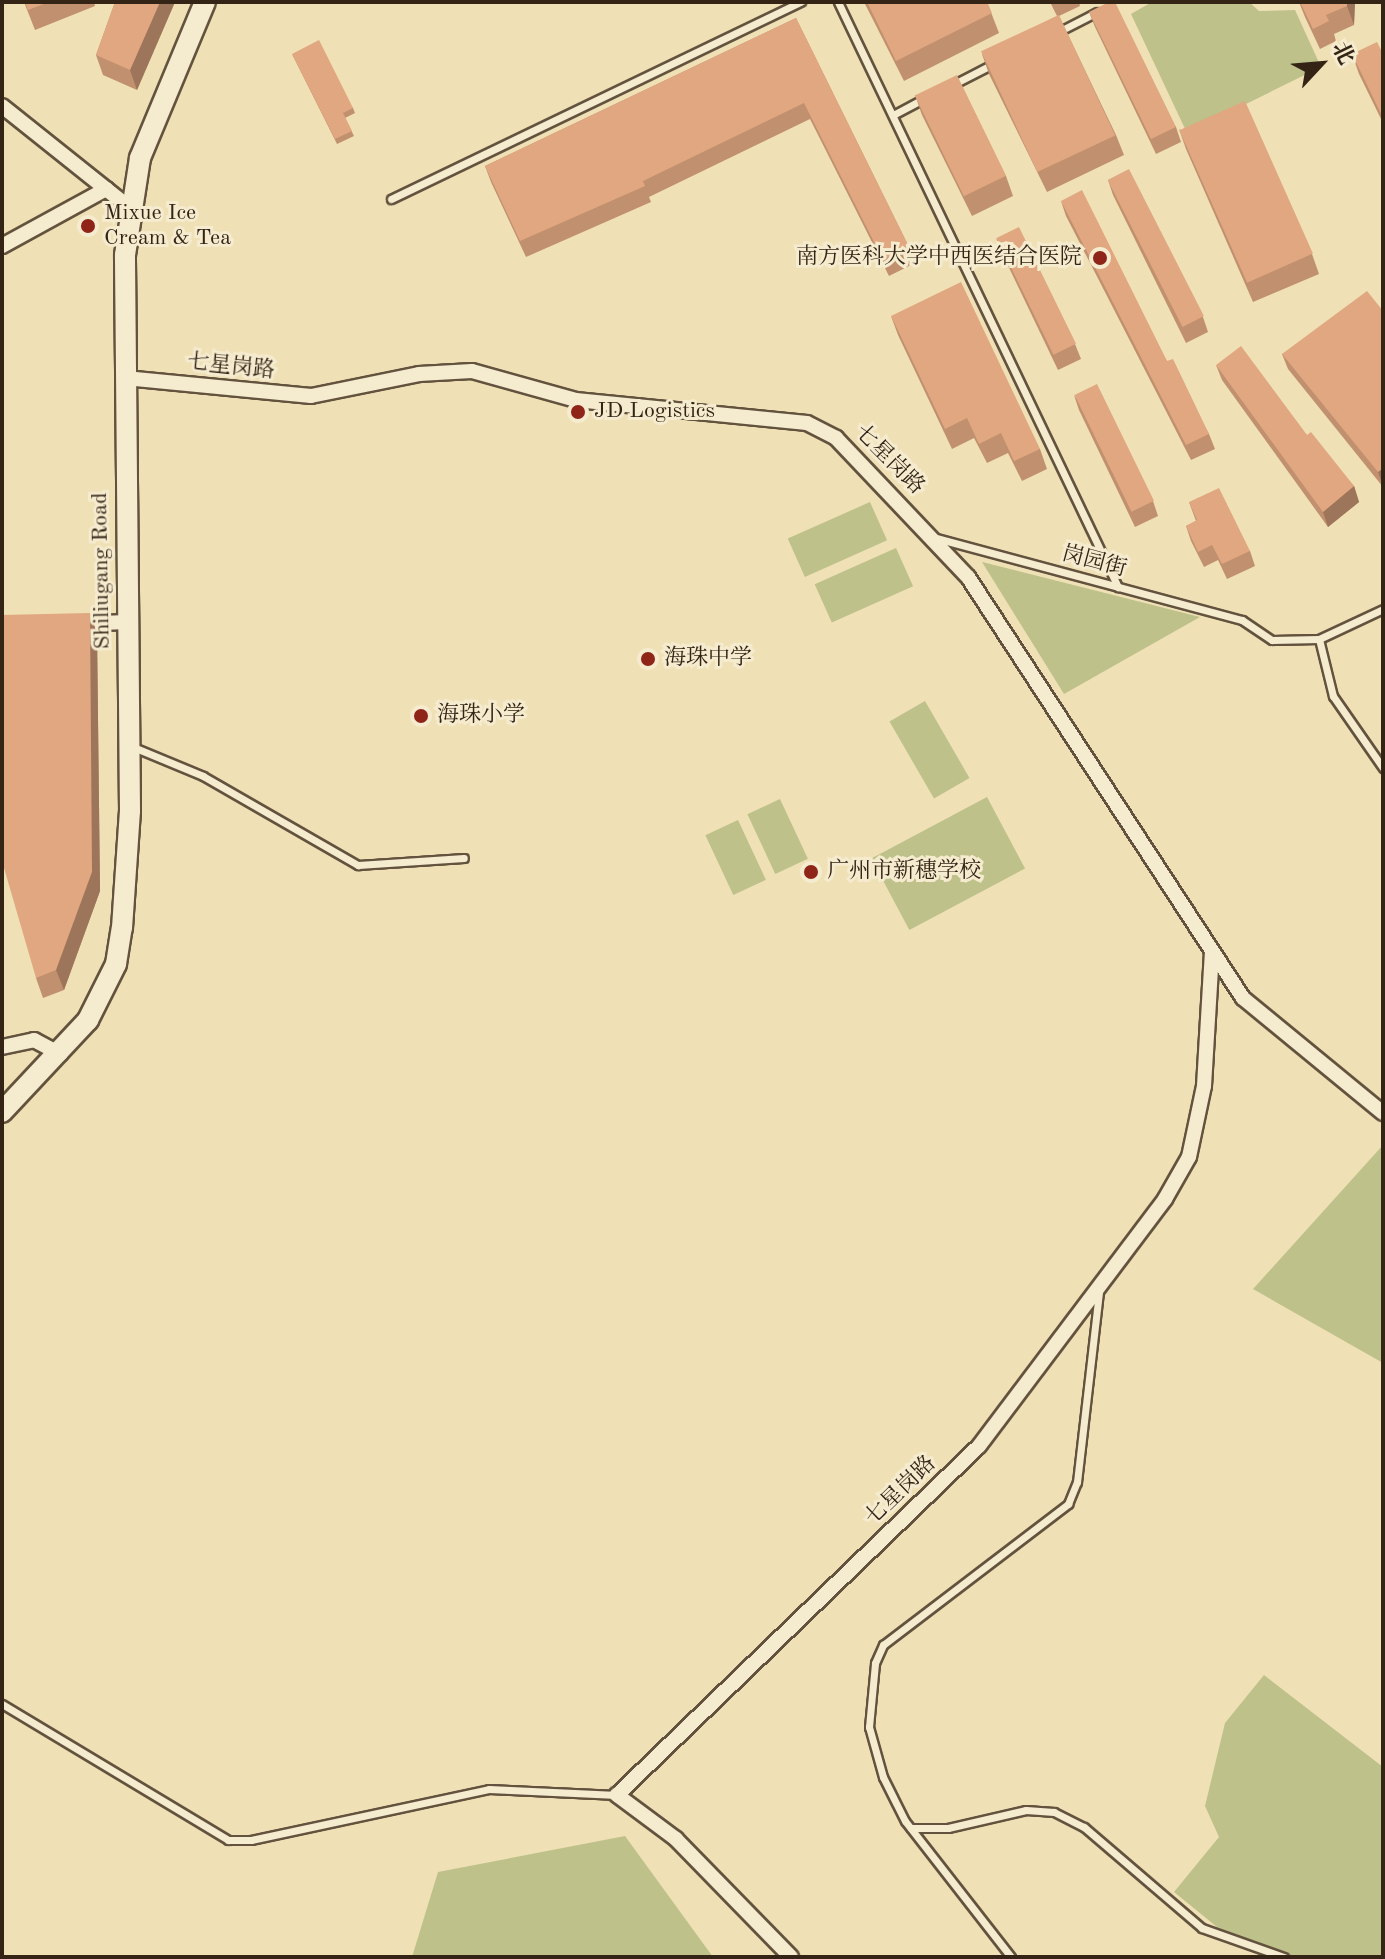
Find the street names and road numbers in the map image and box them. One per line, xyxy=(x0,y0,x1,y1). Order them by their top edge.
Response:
street label: 七星岗路 xyxy=(186,349,276,385)
street label: 七星岗路 xyxy=(849,420,929,500)
street label: Shiliugang Road xyxy=(87,492,117,650)
street label: 岗园街 xyxy=(1059,541,1129,583)
street label: 七星岗路 xyxy=(860,1451,942,1531)

